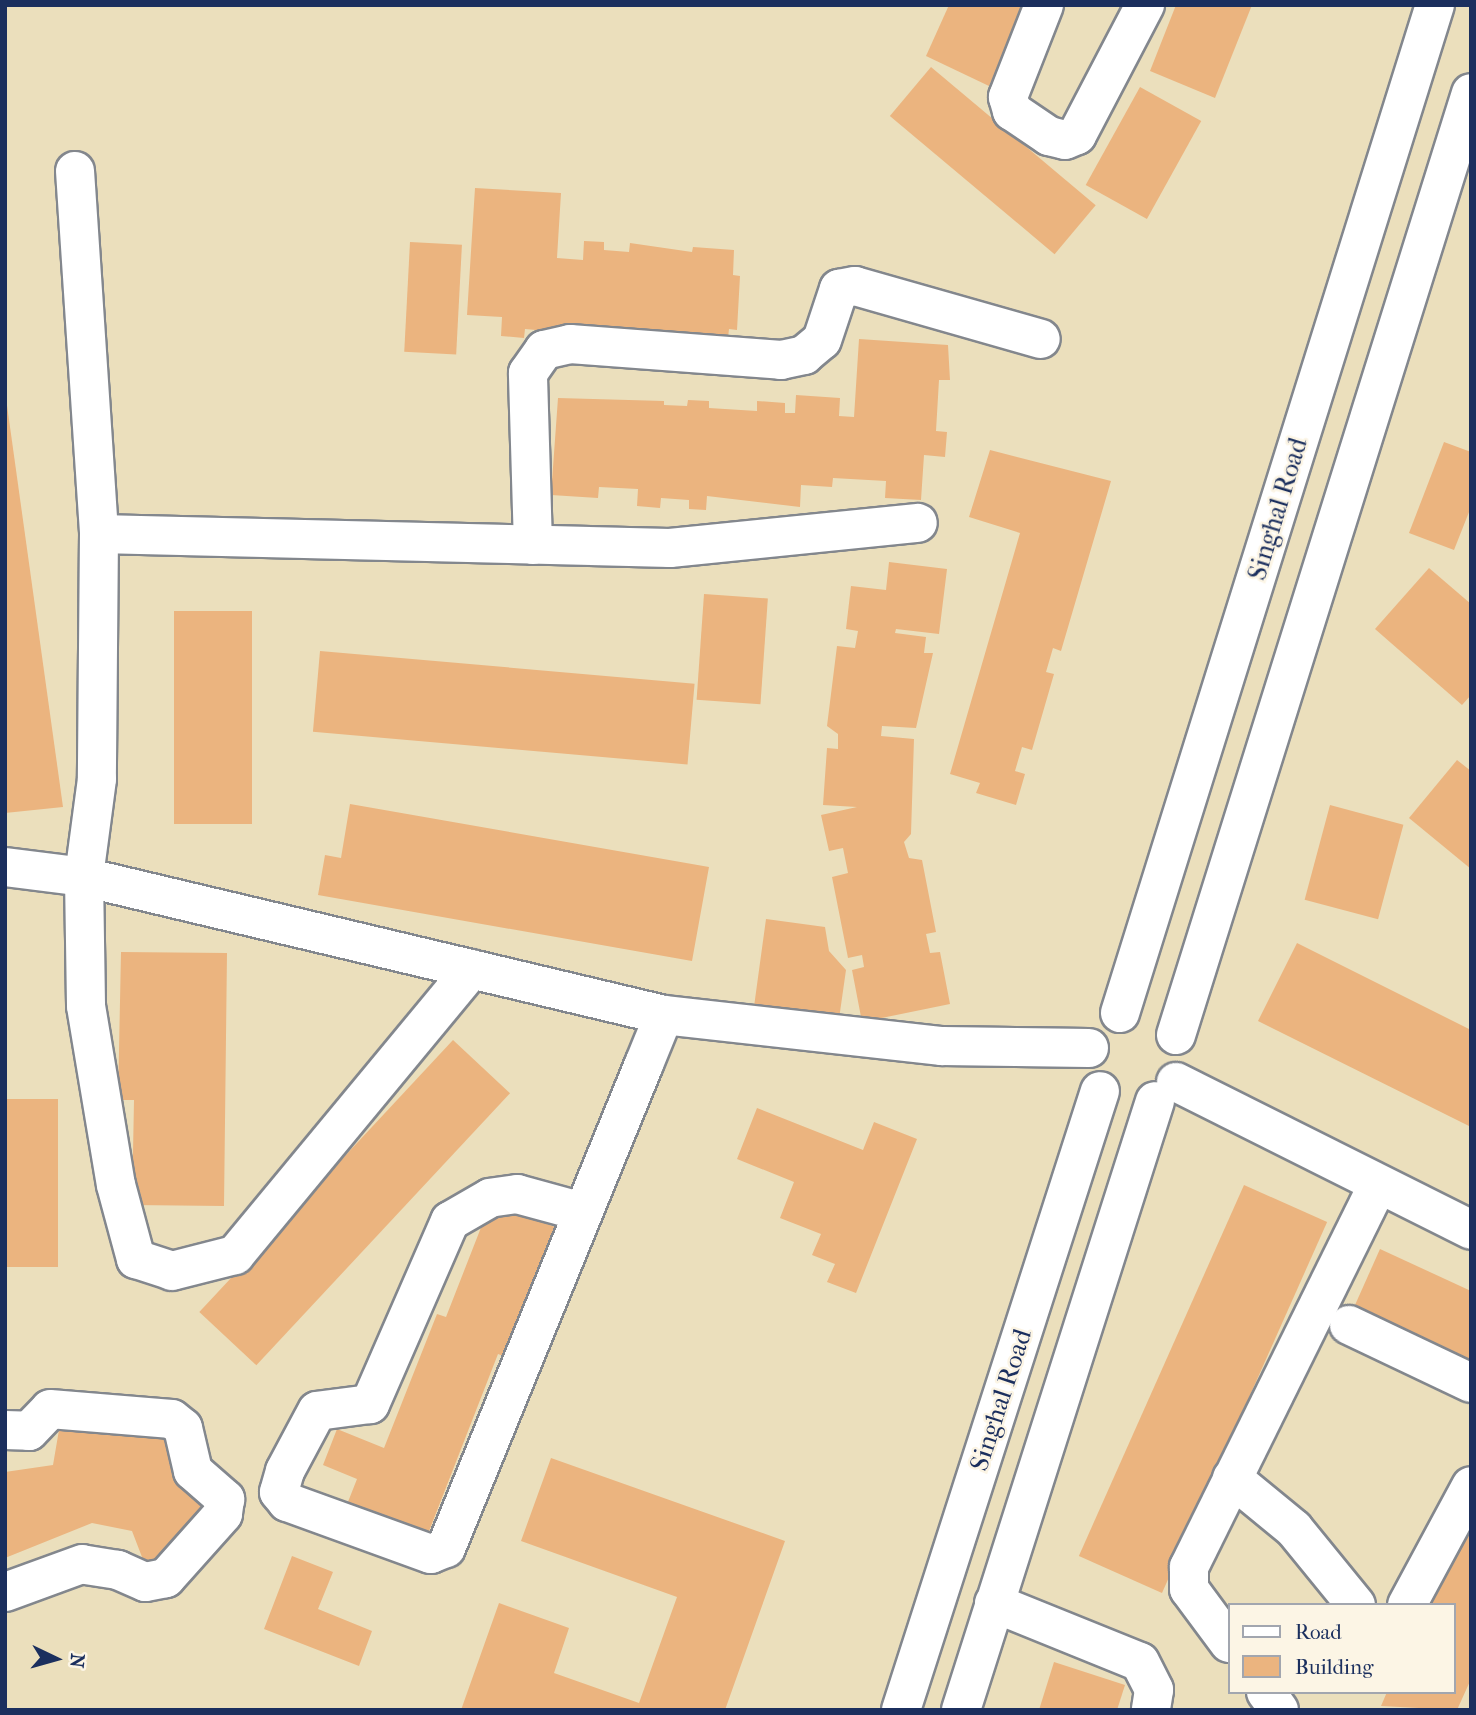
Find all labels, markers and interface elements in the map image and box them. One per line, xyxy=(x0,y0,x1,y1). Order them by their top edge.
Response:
street label: Singhal Road xyxy=(1242,434,1314,584)
street label: Singhal Road xyxy=(963,1325,1039,1475)
legend xyxy=(1228,1603,1455,1694)
text: Road xyxy=(1295,1620,1342,1644)
north arrow xyxy=(21,1624,91,1694)
text: N xyxy=(65,1653,89,1669)
text: Building xyxy=(1295,1655,1373,1679)

